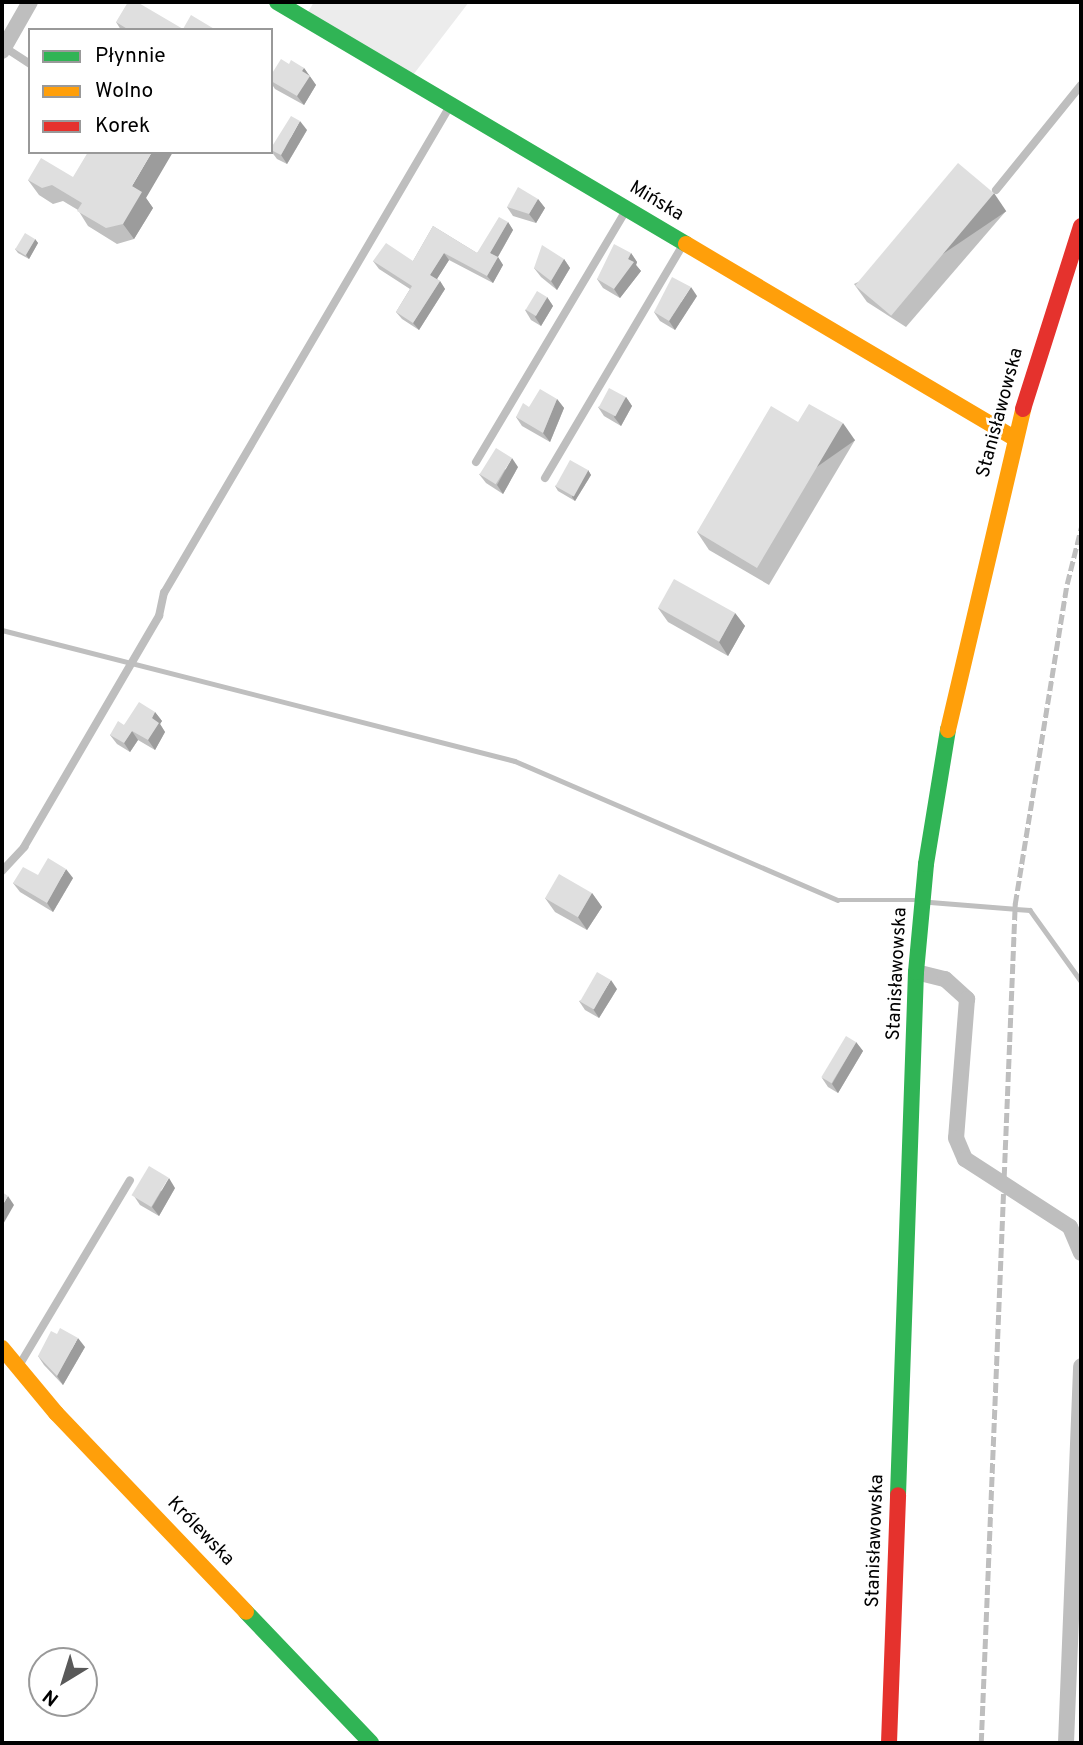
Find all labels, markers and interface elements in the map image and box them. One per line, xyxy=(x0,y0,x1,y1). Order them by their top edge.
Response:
legend xyxy=(28,28,273,154)
text: Płynnie xyxy=(95,43,166,70)
text: Wolno xyxy=(95,78,153,105)
text: Korek xyxy=(95,113,150,140)
street label: Mińska xyxy=(625,177,687,227)
street label: Stanisławowska xyxy=(973,346,1029,480)
street label: Stanisławowska xyxy=(883,907,913,1041)
street label: Stanisławowska xyxy=(862,1474,890,1608)
street label: Królewska xyxy=(162,1493,238,1571)
north arrow xyxy=(28,1647,98,1717)
text: N xyxy=(39,1683,64,1711)

